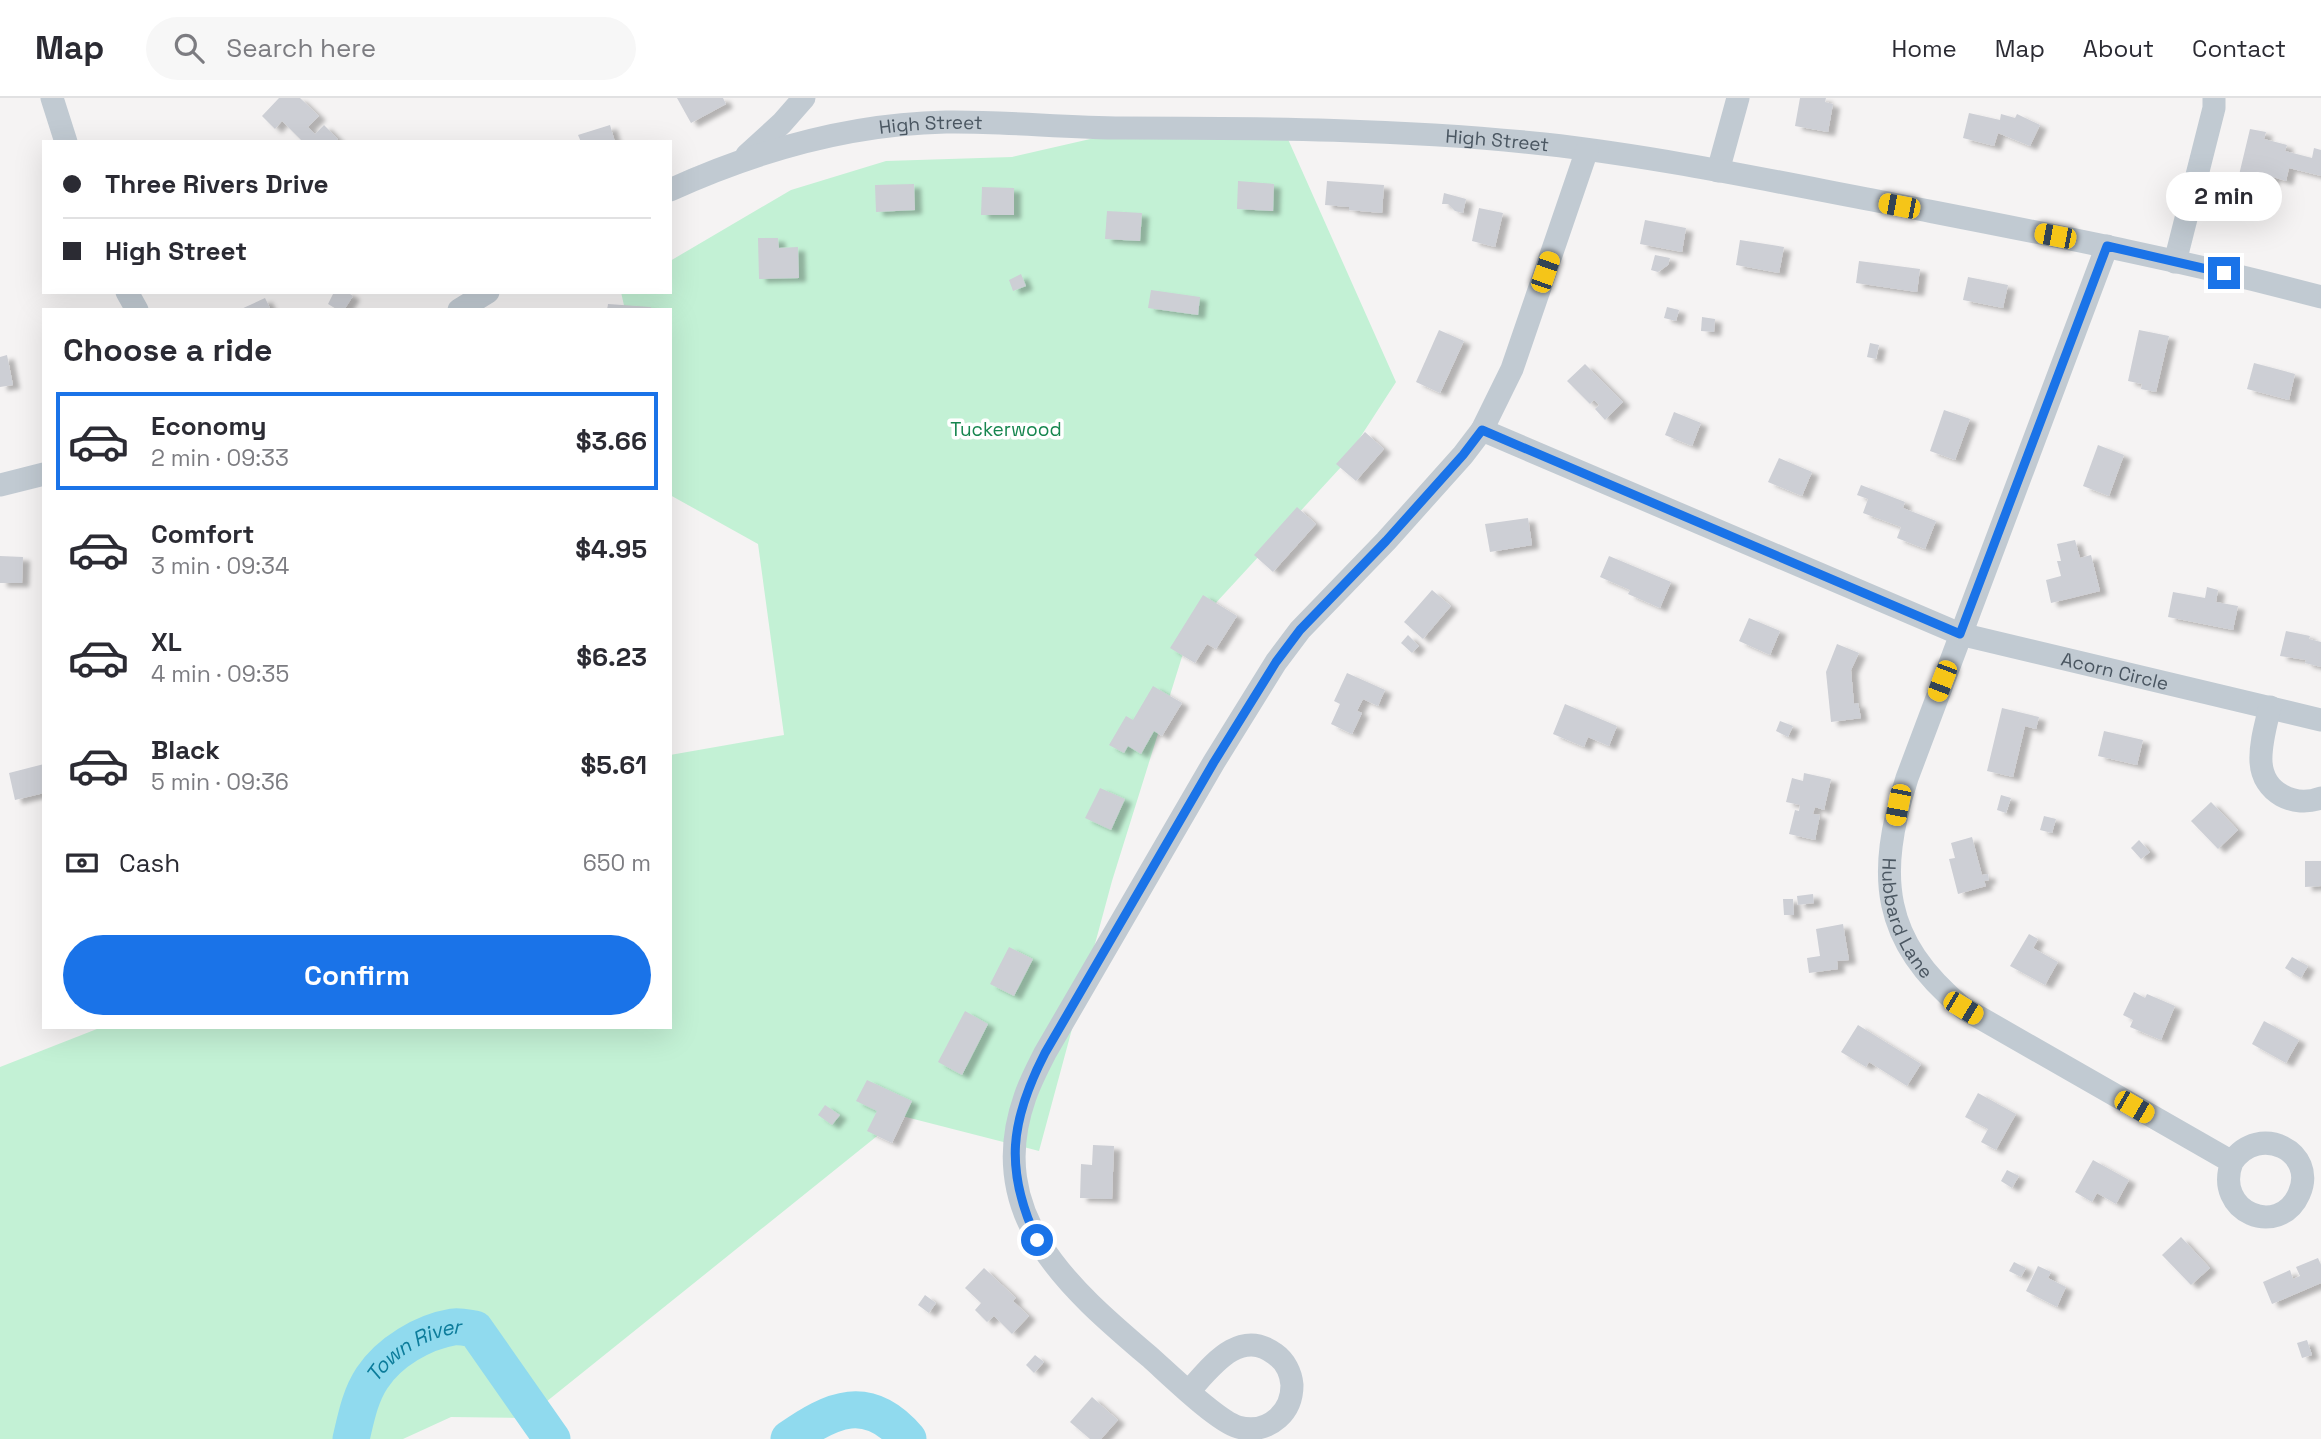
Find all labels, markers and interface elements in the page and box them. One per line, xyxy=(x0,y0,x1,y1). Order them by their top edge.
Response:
search box xyxy=(146,17,636,80)
text: Map xyxy=(35,27,104,69)
icon: search xyxy=(170,29,208,67)
text: Search here xyxy=(226,31,376,65)
text: Home xyxy=(1891,33,1957,64)
text: Map xyxy=(1995,33,2045,64)
text: About xyxy=(2083,33,2154,64)
text: Contact xyxy=(2192,33,2286,64)
street label: High Street xyxy=(877,110,983,140)
street label: High Street xyxy=(1445,124,1550,157)
text: Three Rivers Drive xyxy=(105,167,329,201)
callout: 2 min xyxy=(2166,172,2282,220)
text: 2 min xyxy=(2194,181,2254,211)
car xyxy=(1877,192,1922,220)
car xyxy=(2033,222,2078,250)
text: High Street xyxy=(105,234,247,268)
car xyxy=(1529,249,1562,295)
route end xyxy=(2208,257,2240,289)
text: Choose a ride xyxy=(63,330,273,370)
text: Economy xyxy=(151,409,267,443)
icon: car xyxy=(67,410,130,473)
park label: Tuckerwood xyxy=(950,417,1062,442)
text: $3.66 xyxy=(576,424,647,458)
text: 2 min · 09:33 xyxy=(151,443,289,473)
text: Comfort xyxy=(151,517,254,551)
icon: car xyxy=(67,518,130,581)
text: $4.95 xyxy=(575,532,647,566)
text: 3 min · 09:34 xyxy=(151,551,289,581)
text: XL xyxy=(151,625,182,659)
icon: car xyxy=(67,626,130,689)
text: $6.23 xyxy=(576,640,647,674)
street label: Acorn Circle xyxy=(2059,647,2171,696)
car xyxy=(1925,658,1960,704)
text: 4 min · 09:35 xyxy=(151,659,289,689)
text: Black xyxy=(151,733,220,767)
icon: car xyxy=(67,734,130,797)
text: $5.61 xyxy=(580,748,647,782)
text: 5 min · 09:36 xyxy=(151,767,289,797)
car xyxy=(1884,782,1913,828)
icon: cash xyxy=(63,844,101,882)
text: Cash xyxy=(119,846,180,880)
text: 650 m xyxy=(583,848,651,878)
street label: Hubbard Lane xyxy=(1876,857,1939,984)
button: Confirm xyxy=(63,935,651,1015)
car xyxy=(1940,988,1987,1028)
car xyxy=(2111,1087,2158,1127)
route start xyxy=(1021,1224,1053,1256)
water label: Town River xyxy=(359,1313,463,1387)

